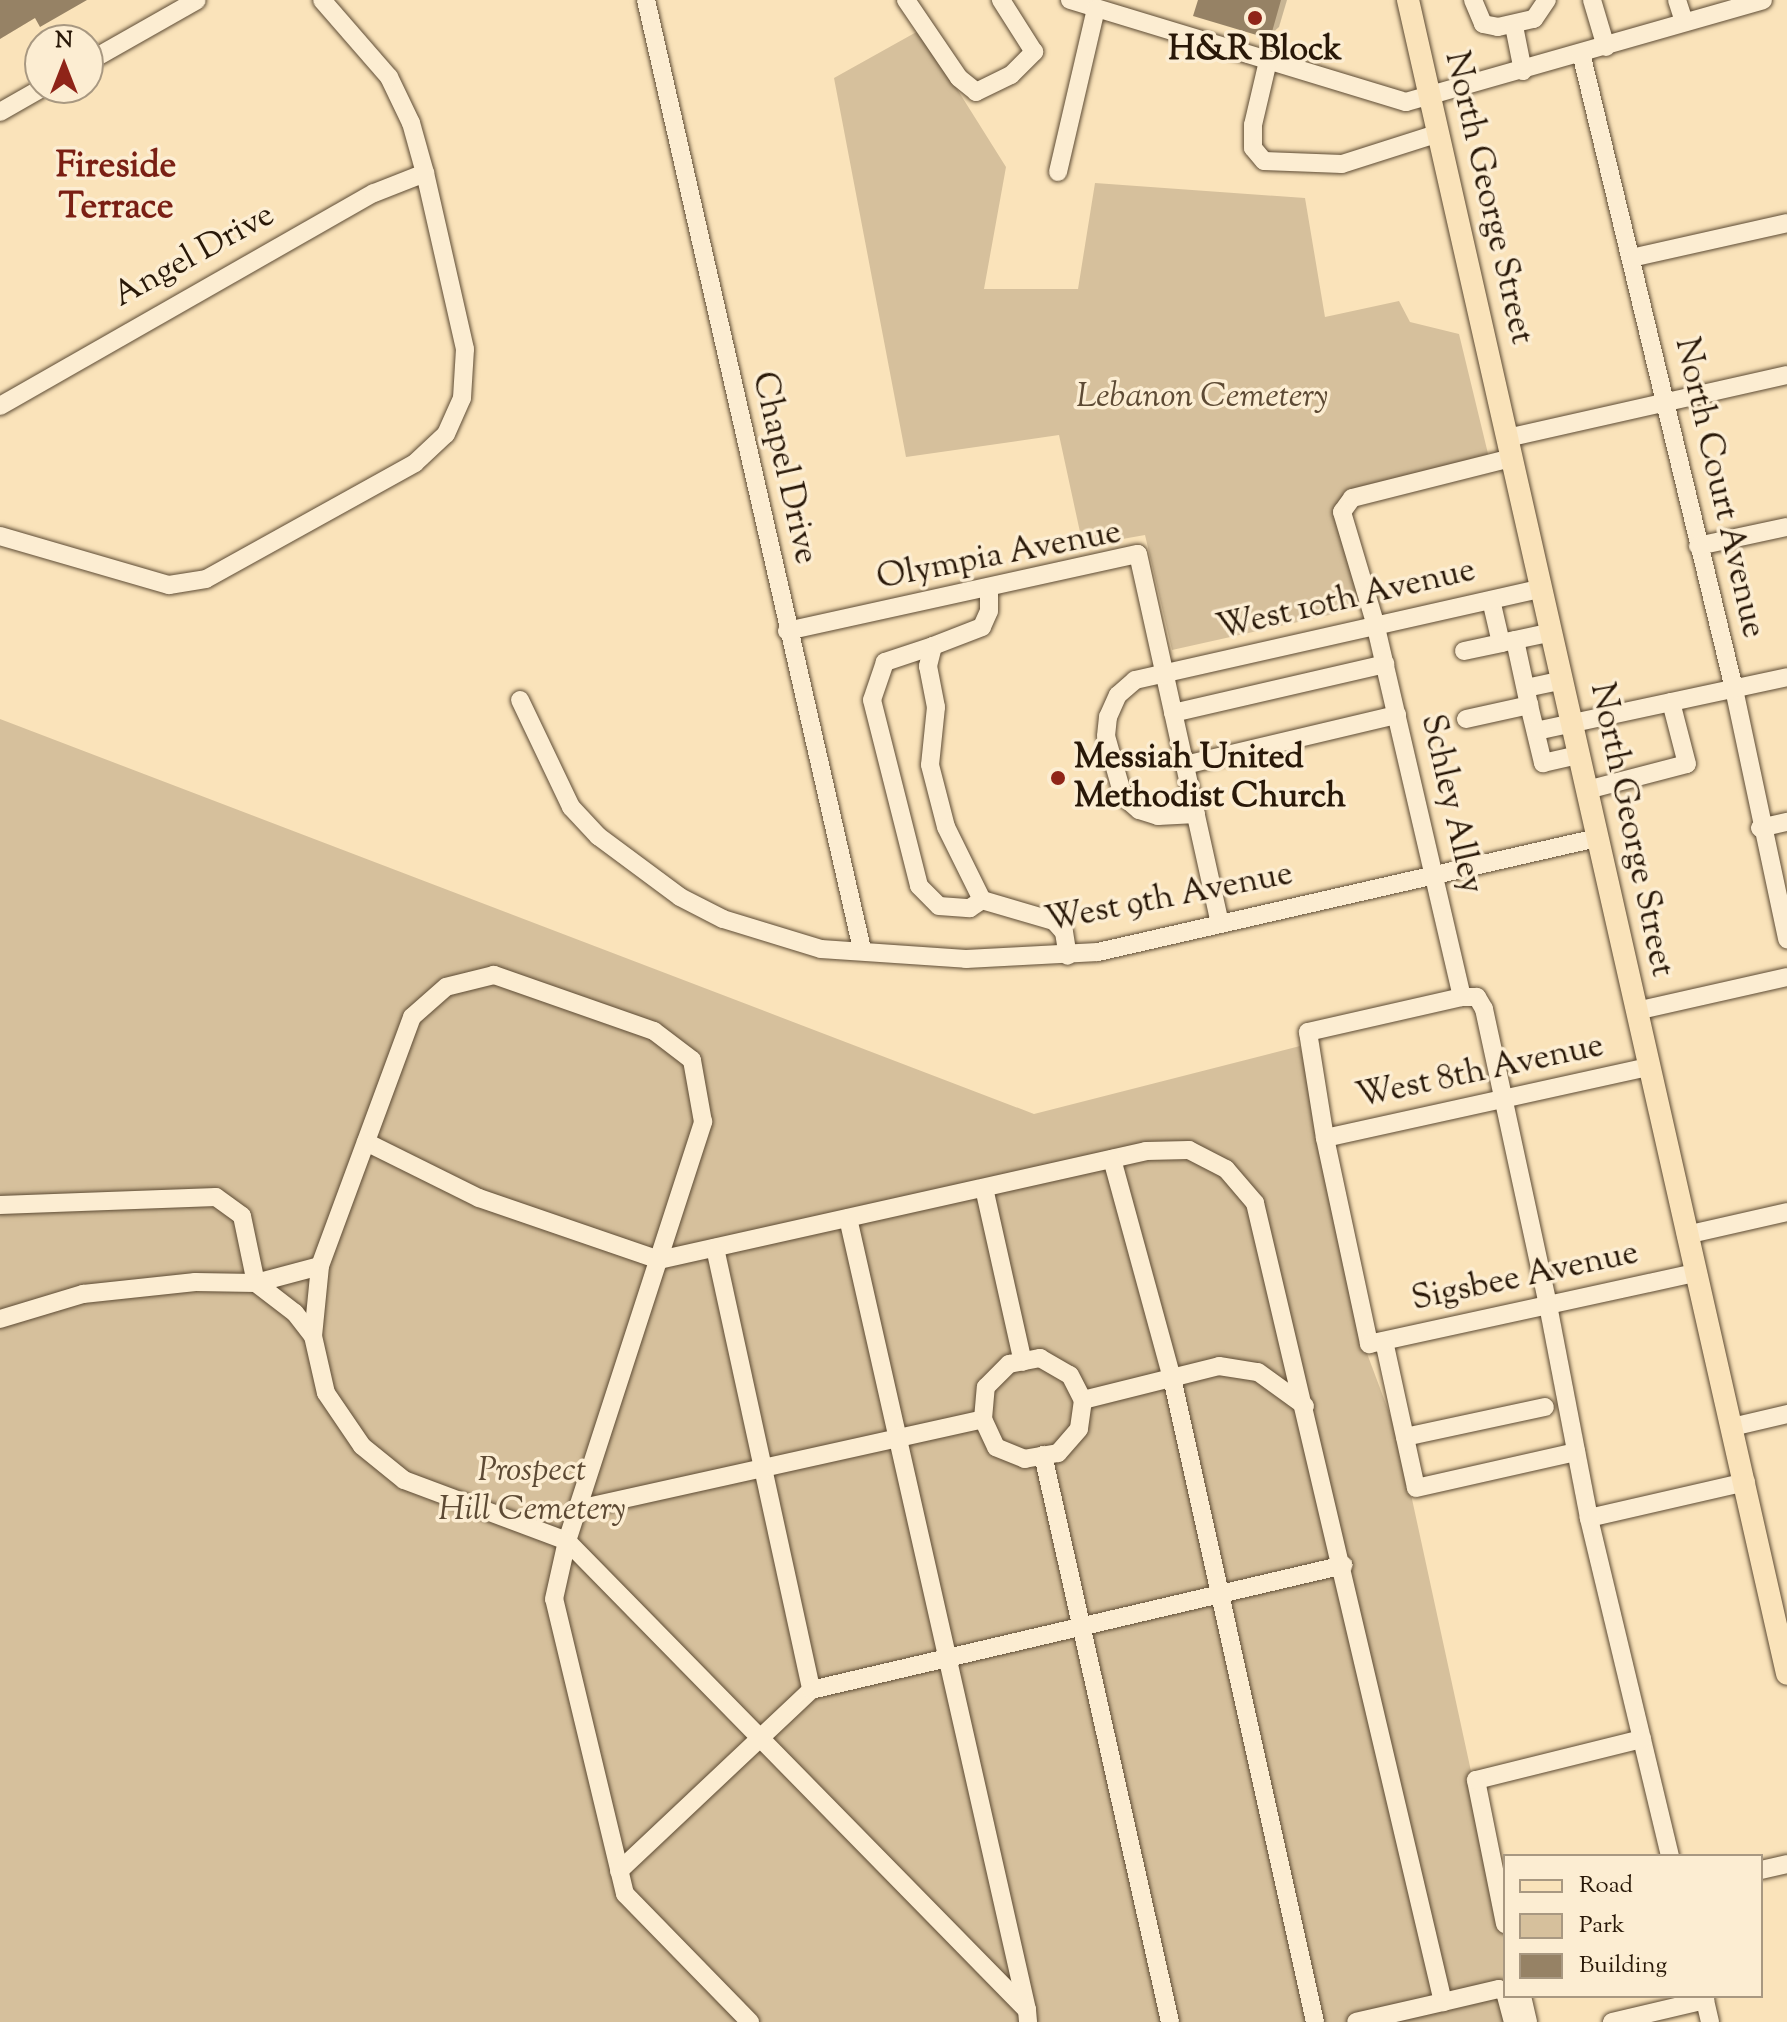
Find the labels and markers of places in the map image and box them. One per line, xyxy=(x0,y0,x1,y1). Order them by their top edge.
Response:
marker: H&R Block xyxy=(1246,9,1264,27)
place label: H&R Block xyxy=(1168,31,1342,71)
place label: Messiah United Methodist Church xyxy=(1074,738,1346,818)
marker: Messiah United Methodist Church xyxy=(1049,769,1067,787)

